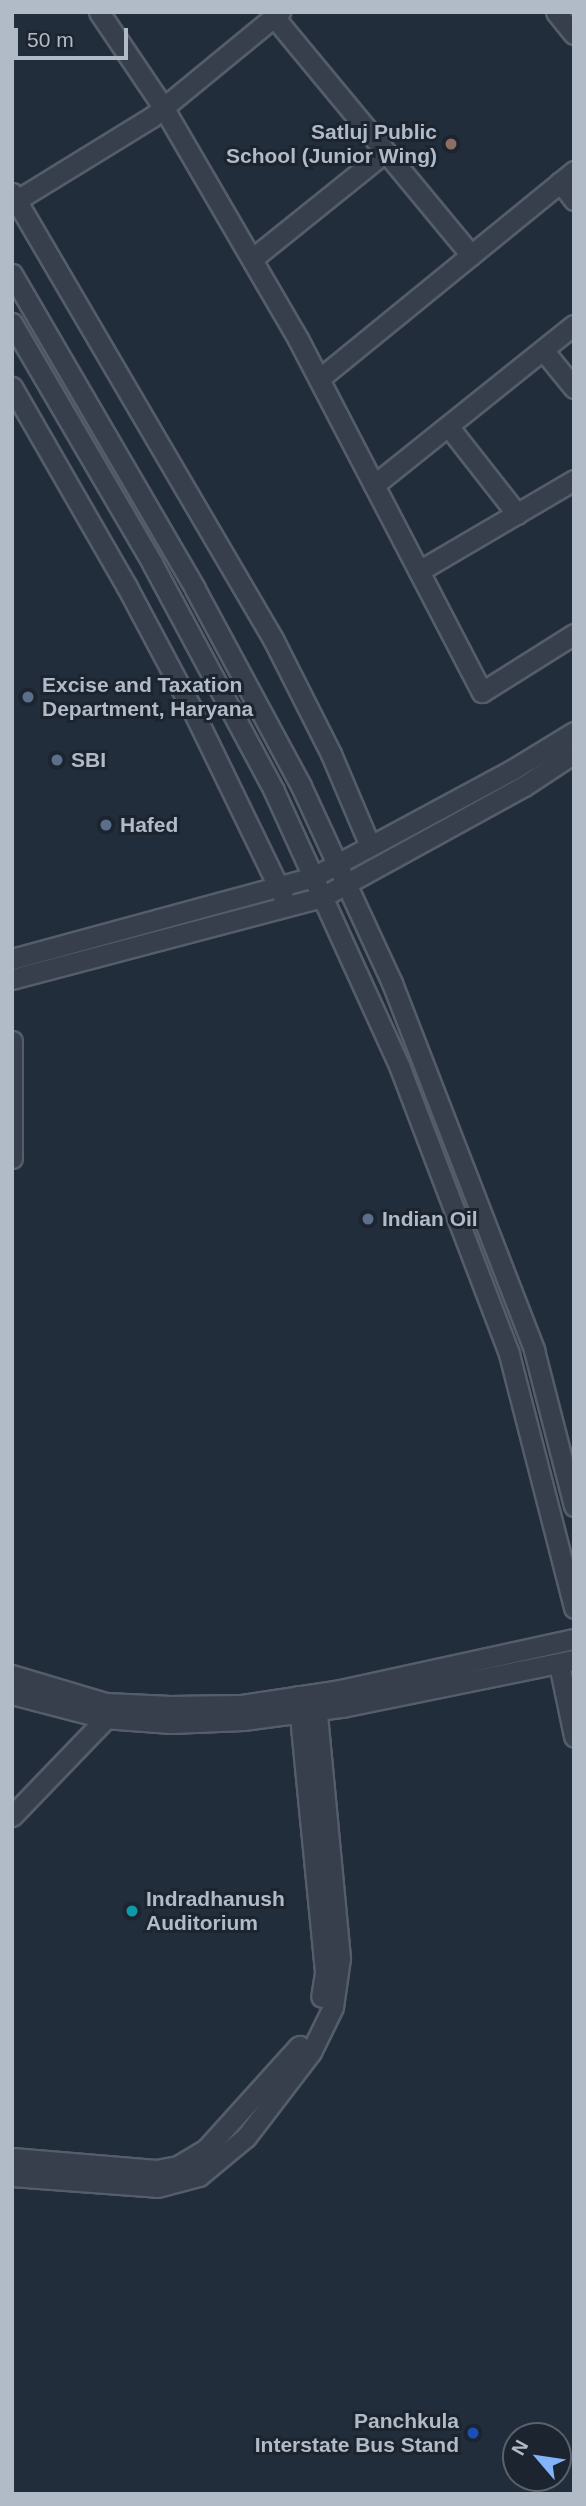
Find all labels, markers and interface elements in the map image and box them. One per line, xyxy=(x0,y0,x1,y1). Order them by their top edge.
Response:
scale bar xyxy=(18,14,131,58)
text: 50 m xyxy=(27,28,74,51)
place label: Satluj Public School (Junior Wing) xyxy=(226,119,437,169)
marker: Satluj Public School (Junior Wing) xyxy=(443,136,459,152)
place label: Excise and Taxation Department, Haryana xyxy=(42,672,253,722)
marker: Excise and Taxation Department, Haryana xyxy=(20,689,36,705)
place label: SBI xyxy=(71,747,106,773)
marker: SBI xyxy=(49,752,65,768)
place label: Hafed xyxy=(120,812,178,838)
marker: Hafed xyxy=(98,817,114,833)
place label: Indian Oil xyxy=(382,1206,478,1232)
marker: Indian Oil xyxy=(360,1211,376,1227)
place label: Indradhanush Auditorium xyxy=(146,1886,285,1936)
marker: Indradhanush Auditorium xyxy=(124,1903,140,1919)
place label: Panchkula Interstate Bus Stand xyxy=(255,2408,459,2458)
north arrow xyxy=(502,2422,572,2492)
marker: Panchkula Interstate Bus Stand xyxy=(465,2425,481,2441)
text: N xyxy=(507,2436,532,2459)

